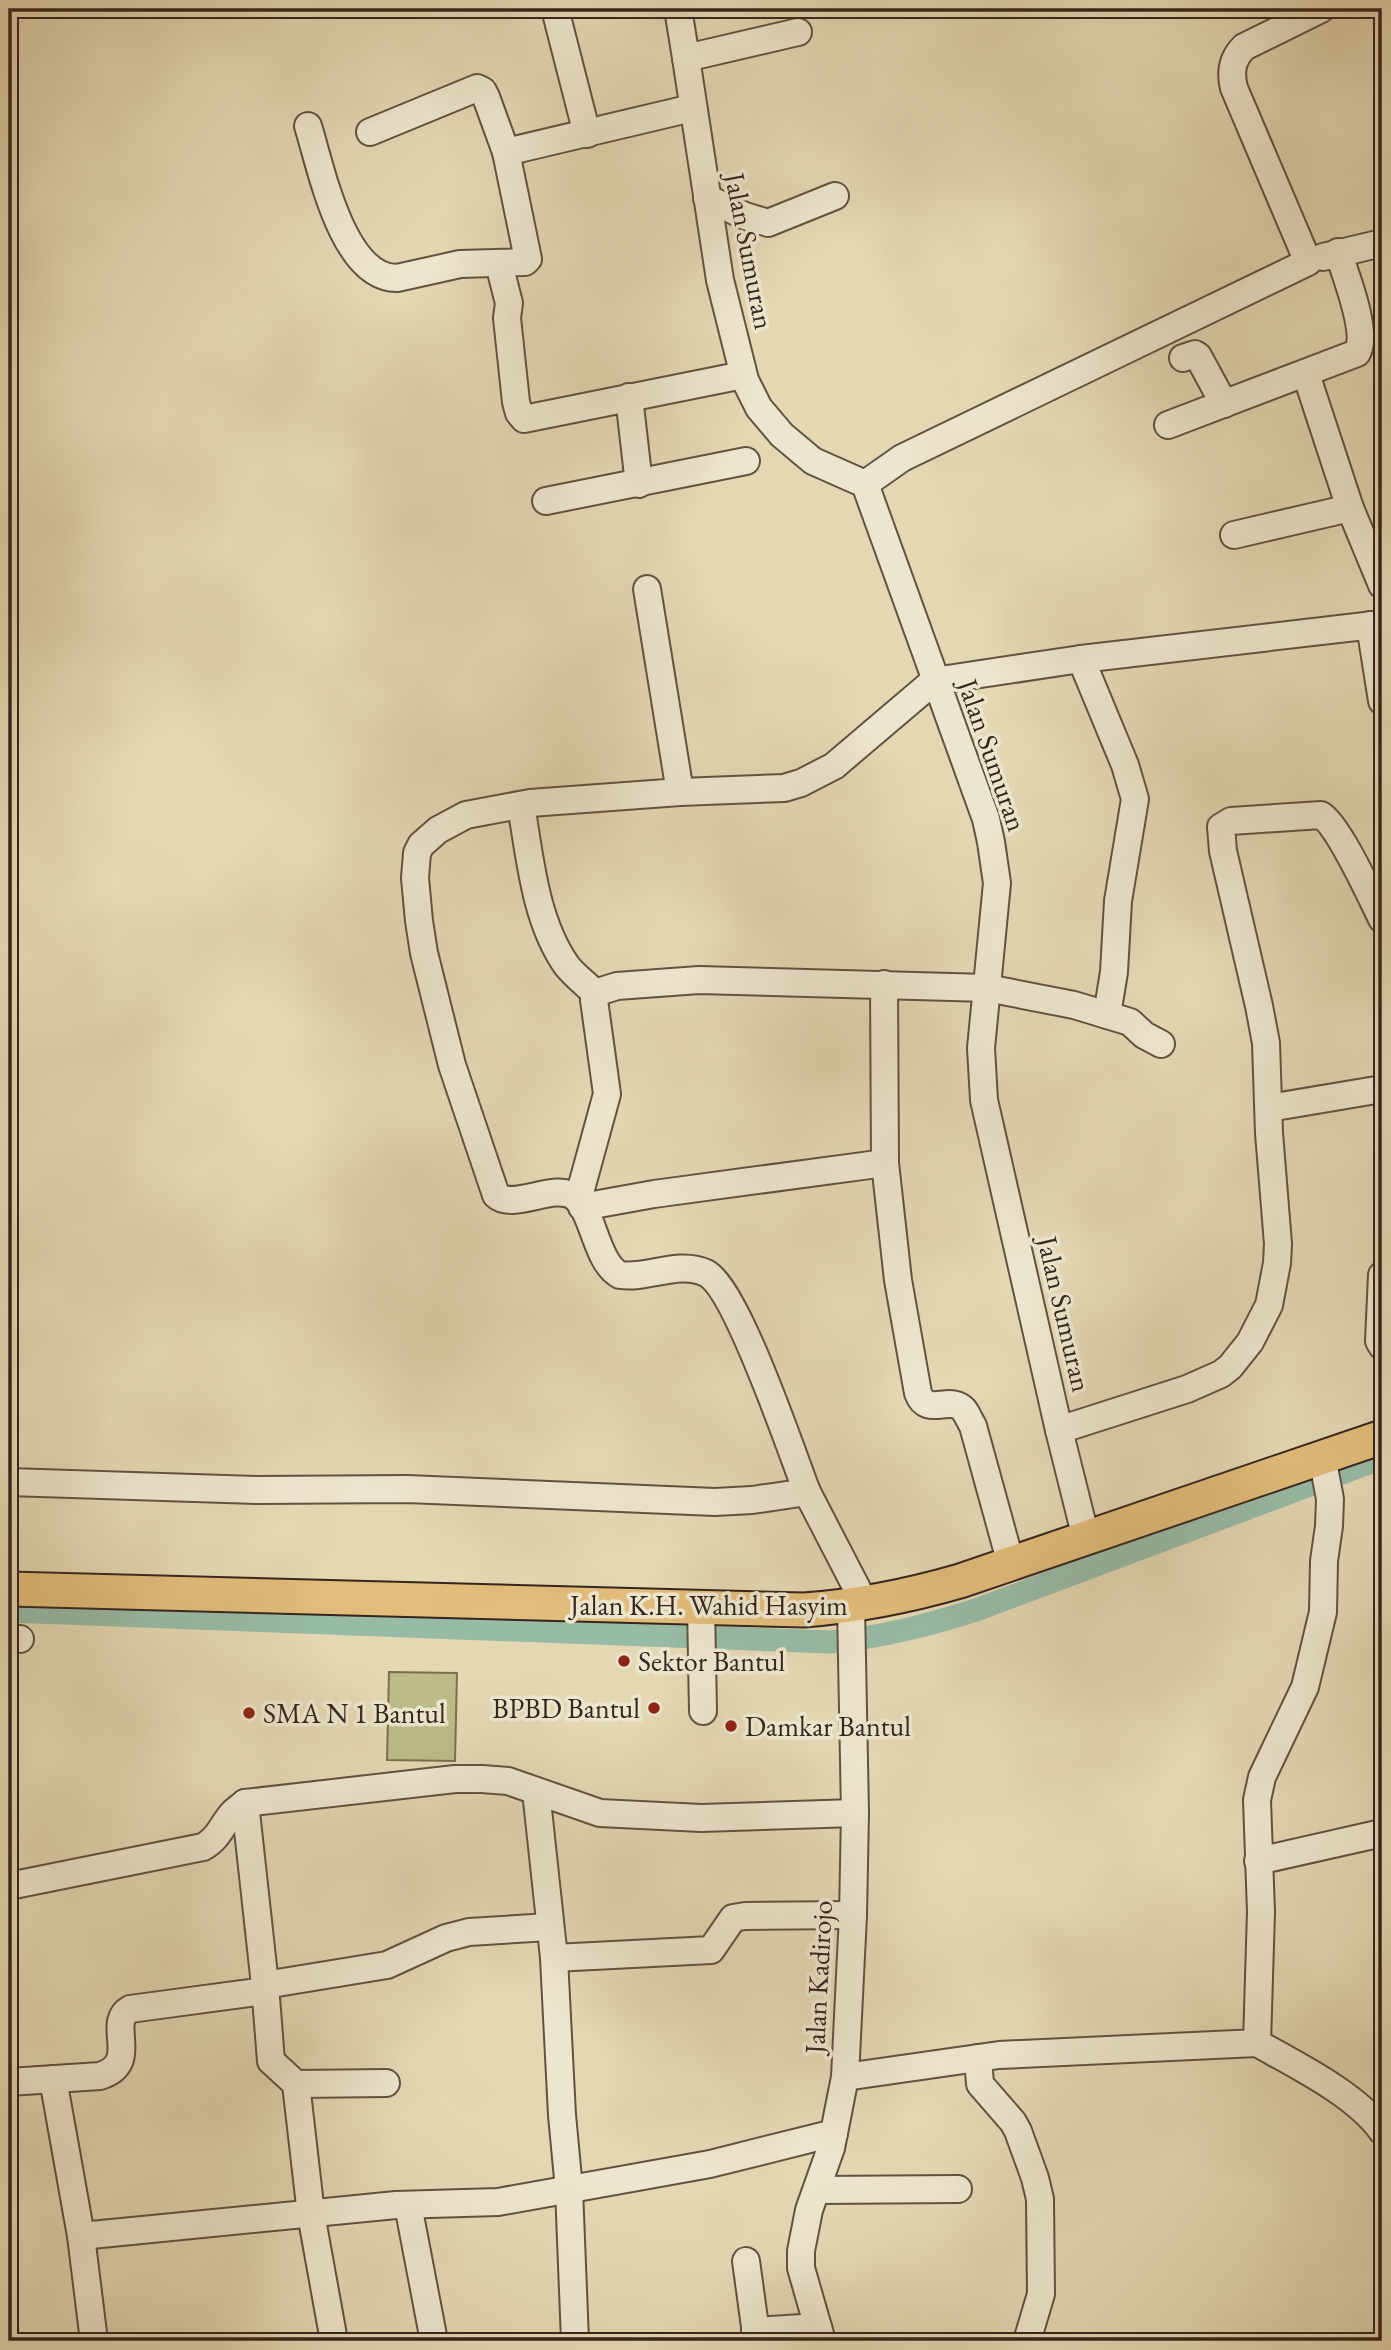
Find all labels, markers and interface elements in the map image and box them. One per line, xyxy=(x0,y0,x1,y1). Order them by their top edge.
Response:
street label: Jalan Sumuran xyxy=(717,168,783,332)
street label: Jalan Sumuran xyxy=(950,672,1036,836)
street label: Jalan Sumuran xyxy=(1029,1231,1100,1396)
street label: Jalan K.H. Wahid Hasyim xyxy=(568,1587,848,1623)
place label: Sektor Bantul xyxy=(638,1643,786,1679)
marker: Sektor Bantul xyxy=(616,1653,632,1669)
place label: BPBD Bantul xyxy=(492,1690,640,1726)
place label: SMA N 1 Bantul xyxy=(263,1695,446,1731)
marker: BPBD Bantul xyxy=(646,1700,662,1716)
marker: SMA N 1 Bantul xyxy=(241,1705,257,1721)
place label: Damkar Bantul xyxy=(745,1708,911,1744)
marker: Damkar Bantul xyxy=(723,1718,739,1734)
street label: Jalan Kadirojo xyxy=(796,1899,840,2057)

